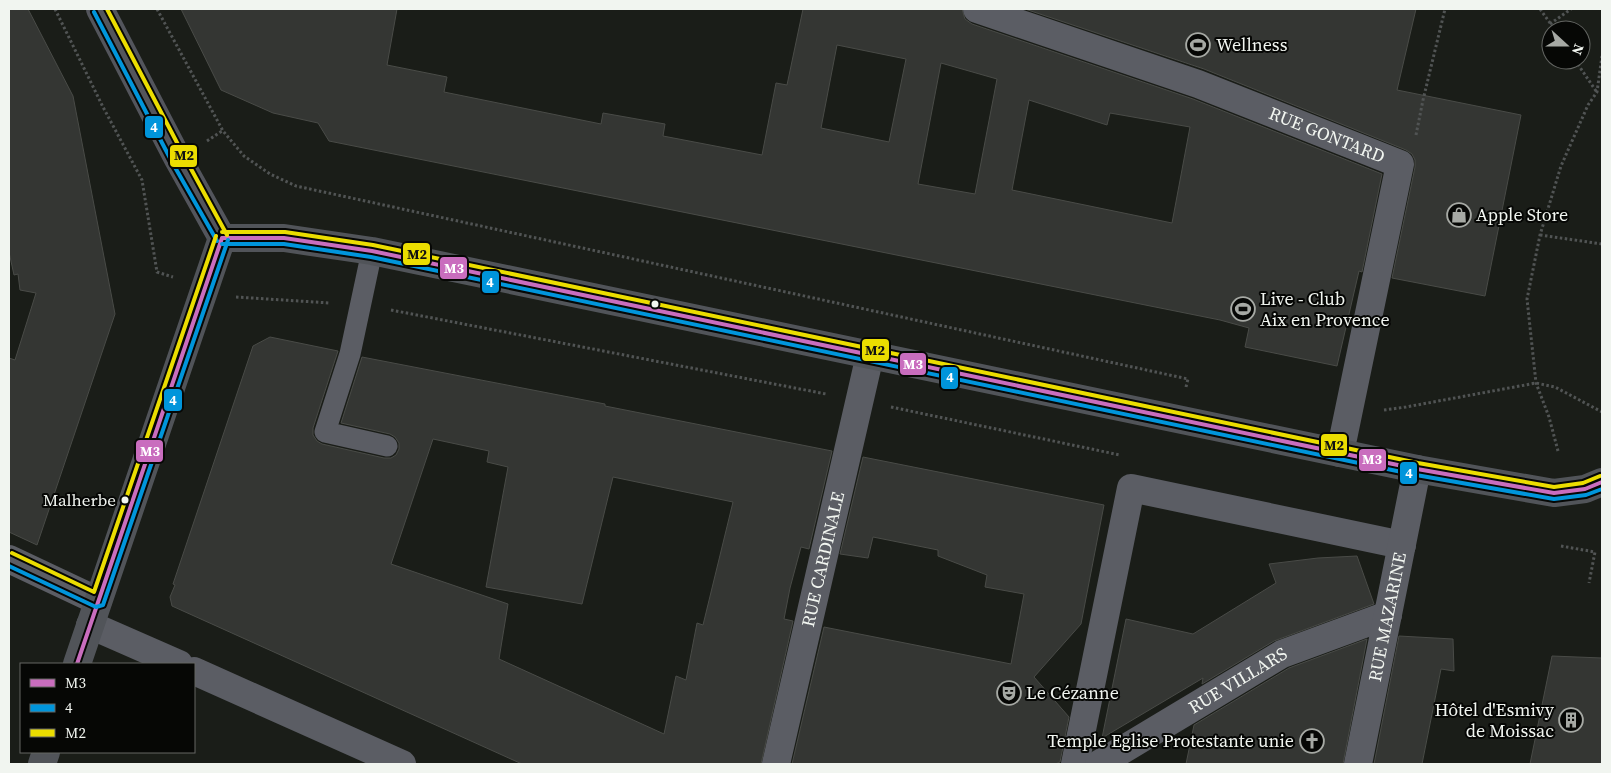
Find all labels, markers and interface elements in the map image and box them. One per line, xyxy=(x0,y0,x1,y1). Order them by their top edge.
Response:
north arrow xyxy=(1541,20,1591,70)
sports icon: Wellness xyxy=(1185,32,1211,58)
place label: Wellness xyxy=(1216,32,1288,57)
text: N xyxy=(1567,41,1589,58)
street label: RUE GONTARD xyxy=(1265,100,1389,169)
line badge: 4 xyxy=(144,115,164,139)
text: 4 xyxy=(150,117,158,137)
line badge: M2 xyxy=(169,144,198,168)
text: M2 xyxy=(174,145,194,165)
shop icon: Apple Store xyxy=(1446,202,1472,228)
place label: Apple Store xyxy=(1476,202,1568,227)
line badge: M2 xyxy=(402,242,431,266)
text: M2 xyxy=(407,244,427,264)
line badge: M3 xyxy=(439,256,468,280)
text: M3 xyxy=(444,258,464,278)
line badge: 4 xyxy=(481,270,500,294)
text: 4 xyxy=(486,272,494,292)
place label: Live - Club Aix en Provence xyxy=(1260,286,1390,332)
sports icon: Live - Club Aix en Provence xyxy=(1230,296,1256,322)
unlabelled marker xyxy=(650,299,660,309)
line badge: M2 xyxy=(861,338,890,362)
text: M2 xyxy=(865,340,885,360)
line badge: M3 xyxy=(899,352,927,376)
text: M3 xyxy=(903,354,923,374)
line badge: 4 xyxy=(940,366,959,390)
text: 4 xyxy=(946,367,954,387)
line badge: 4 xyxy=(163,388,183,412)
text: 4 xyxy=(169,390,177,410)
line badge: M2 xyxy=(1320,433,1348,457)
text: M2 xyxy=(1324,435,1344,455)
line badge: M3 xyxy=(135,439,164,463)
text: M3 xyxy=(140,441,160,461)
line badge: M3 xyxy=(1358,448,1387,472)
text: M3 xyxy=(1362,449,1382,469)
line badge: 4 xyxy=(1399,461,1418,485)
text: 4 xyxy=(1405,463,1413,483)
place label: Malherbe xyxy=(43,488,116,512)
street label: RUE CARDINALE xyxy=(795,489,850,629)
marker: Malherbe xyxy=(120,495,130,505)
street label: RUE MAZARINE xyxy=(1362,550,1412,684)
street label: RUE VILLARS xyxy=(1184,641,1292,719)
legend xyxy=(20,663,195,753)
text: M3 xyxy=(65,672,86,693)
theatre icon: Le Cézanne xyxy=(996,680,1022,706)
place label: Le Cézanne xyxy=(1026,680,1119,705)
text: 4 xyxy=(65,697,73,718)
place label: Hôtel d'Esmivy de Moissac xyxy=(1434,697,1555,743)
building icon: Hôtel d'Esmivy de Moissac xyxy=(1558,707,1584,733)
text: M2 xyxy=(65,722,86,743)
place label: Temple Eglise Protestante unie xyxy=(1047,728,1294,753)
church icon: Temple Eglise Protestante unie xyxy=(1299,728,1325,754)

